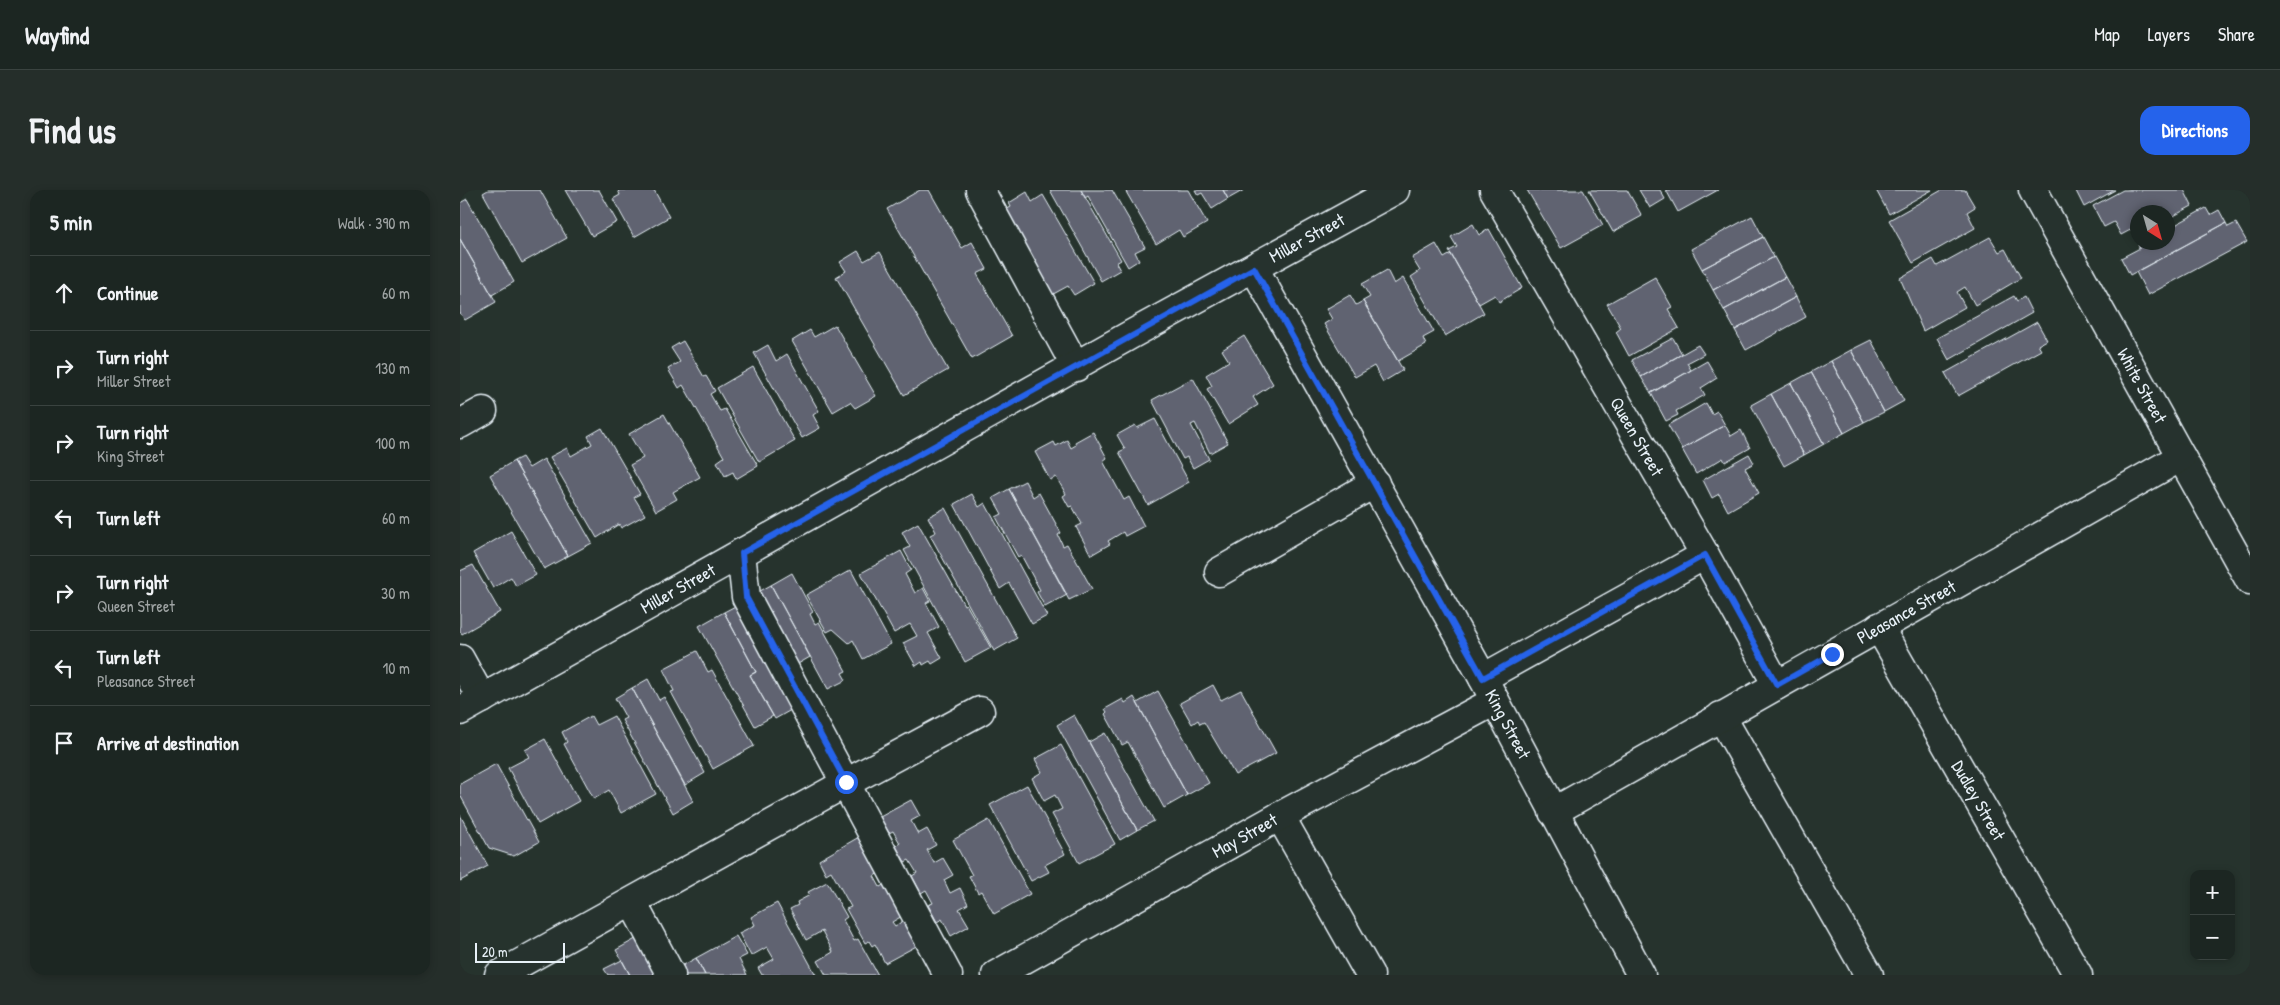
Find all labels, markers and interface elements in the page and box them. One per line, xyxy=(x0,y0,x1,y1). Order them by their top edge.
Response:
text: Wayfind xyxy=(25,19,89,51)
text: Map xyxy=(2094,22,2120,47)
text: Layers xyxy=(2148,22,2190,47)
text: Share xyxy=(2218,22,2255,47)
button: Directions xyxy=(2140,106,2250,155)
text: Find us xyxy=(30,107,116,154)
north arrow xyxy=(2130,205,2175,250)
street label: Miller Street xyxy=(1264,207,1350,269)
text: 5 min xyxy=(50,208,92,237)
text: Walk · 390 m xyxy=(338,212,410,234)
icon: ahead xyxy=(50,279,78,307)
text: Continue xyxy=(97,280,158,306)
text: 60 m xyxy=(382,282,410,304)
text: Turn right xyxy=(97,344,168,370)
street label: White Street xyxy=(2111,344,2173,428)
icon: right xyxy=(50,354,78,382)
text: 130 m xyxy=(375,357,410,379)
text: Miller Street xyxy=(97,370,170,392)
street label: Queen Street xyxy=(1604,392,1670,481)
text: Turn right xyxy=(97,419,168,445)
icon: right xyxy=(50,429,78,457)
text: 100 m xyxy=(375,432,410,454)
text: King Street xyxy=(97,445,164,467)
icon: left xyxy=(50,504,78,532)
text: Turn left xyxy=(97,505,160,531)
text: 60 m xyxy=(382,507,410,529)
street label: Miller Street xyxy=(636,557,721,619)
text: Turn right xyxy=(97,569,168,595)
street label: Pleasance Street xyxy=(1852,573,1961,650)
icon: right xyxy=(50,579,78,607)
text: 30 m xyxy=(381,582,410,604)
text: Queen Street xyxy=(97,595,175,617)
route end xyxy=(1821,643,1844,666)
text: Turn left xyxy=(97,644,160,670)
icon: left xyxy=(50,654,78,682)
text: 10 m xyxy=(382,657,410,679)
text: Pleasance Street xyxy=(97,670,195,692)
street label: King Street xyxy=(1479,685,1537,764)
icon: arrive xyxy=(50,729,78,757)
text: Arrive at destination xyxy=(97,730,239,756)
street label: Dudley Street xyxy=(1946,756,2012,846)
route start xyxy=(835,771,858,794)
street label: May Street xyxy=(1207,807,1282,864)
map controls xyxy=(2190,870,2235,960)
button: + xyxy=(2190,870,2235,915)
button: − xyxy=(2190,915,2235,960)
scale bar xyxy=(475,940,565,963)
text: 20 m xyxy=(482,942,508,961)

